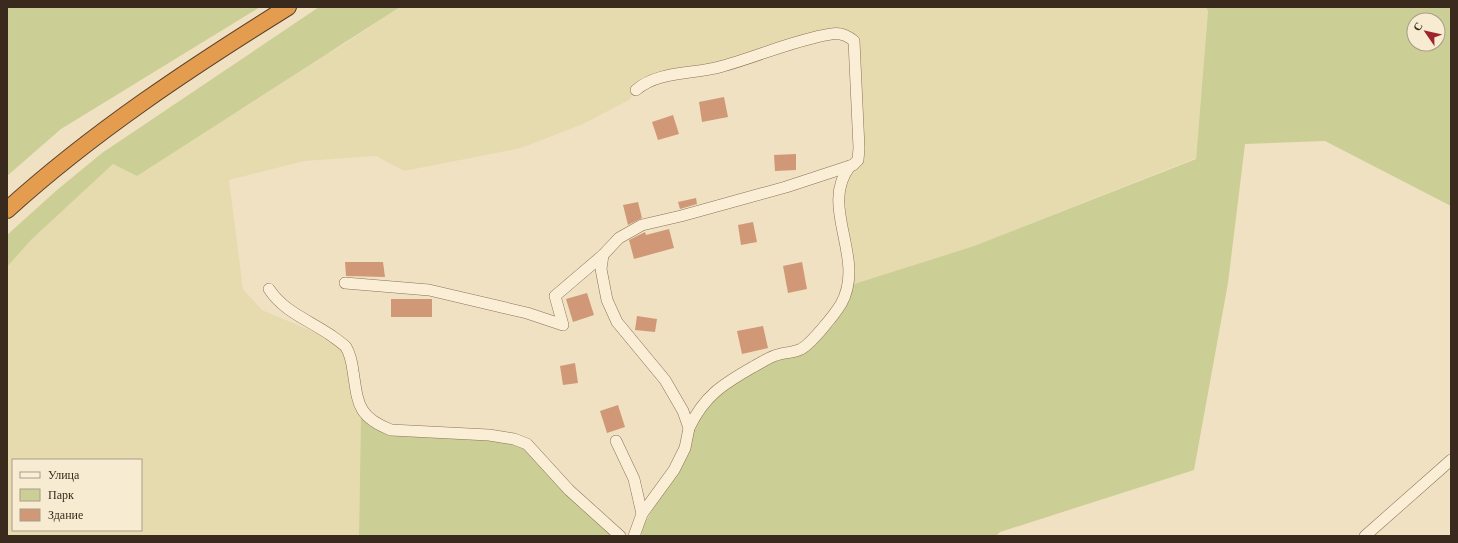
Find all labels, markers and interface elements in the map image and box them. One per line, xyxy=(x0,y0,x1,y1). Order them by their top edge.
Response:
north arrow xyxy=(1406,12,1446,52)
text: С xyxy=(1411,20,1425,33)
legend xyxy=(12,459,142,531)
text: Улица xyxy=(48,468,80,482)
text: Парк xyxy=(48,488,74,502)
text: Здание xyxy=(48,508,83,522)

